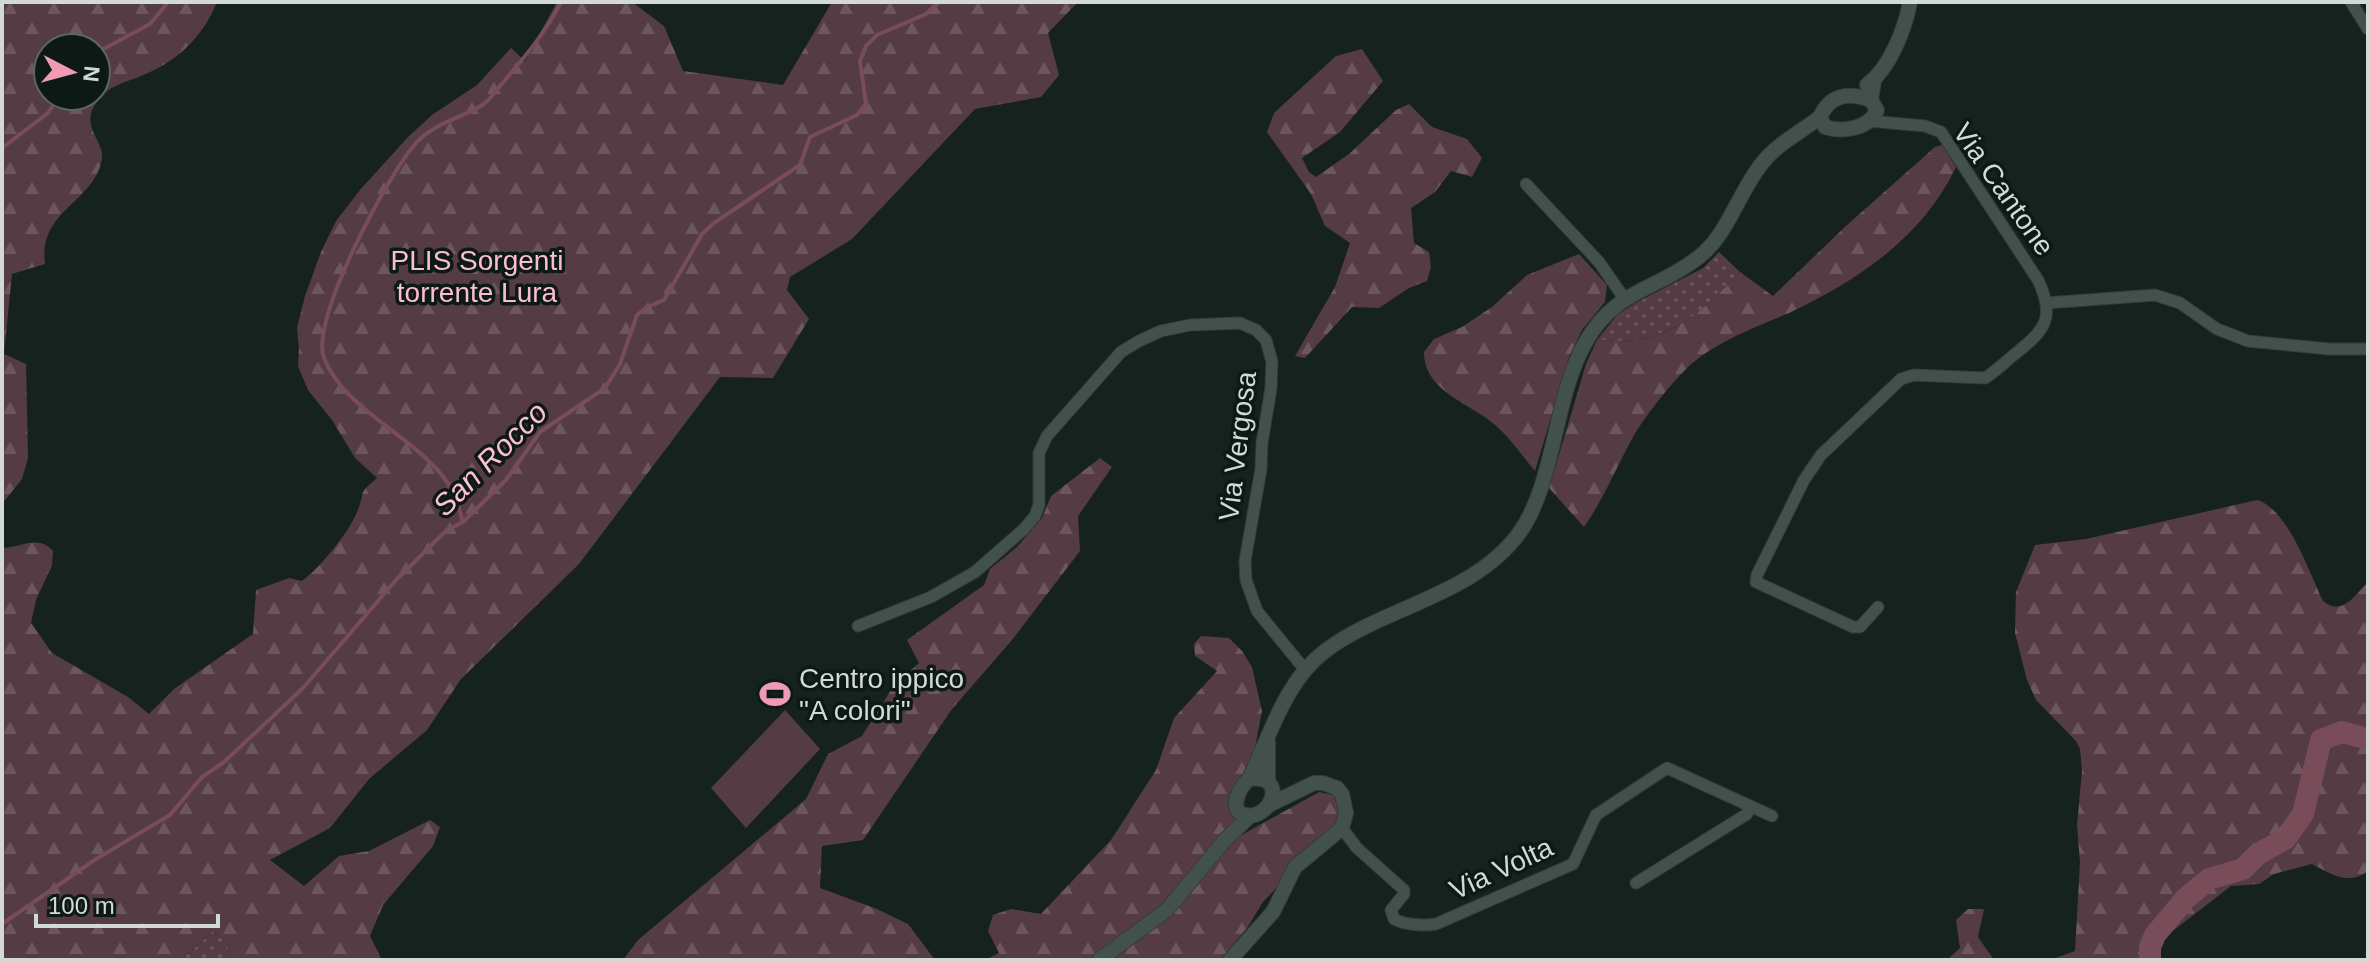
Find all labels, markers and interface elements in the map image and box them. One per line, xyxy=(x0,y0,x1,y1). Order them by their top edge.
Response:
north arrow xyxy=(32,32,112,112)
text: N xyxy=(78,65,105,83)
street label: Via Cantone xyxy=(1947,117,2060,261)
park label: PLIS Sorgenti torrente Lura xyxy=(391,245,563,308)
street label: Via Vergosa xyxy=(1213,369,1262,523)
water label: San Rocco xyxy=(426,395,553,522)
place label: Centro ippico "A colori" xyxy=(799,663,964,726)
sports icon: Centro ippico "A colori" xyxy=(758,677,792,711)
street label: Via Volta xyxy=(1445,831,1558,906)
scale bar xyxy=(36,878,218,928)
text: 100 m xyxy=(48,892,115,919)

